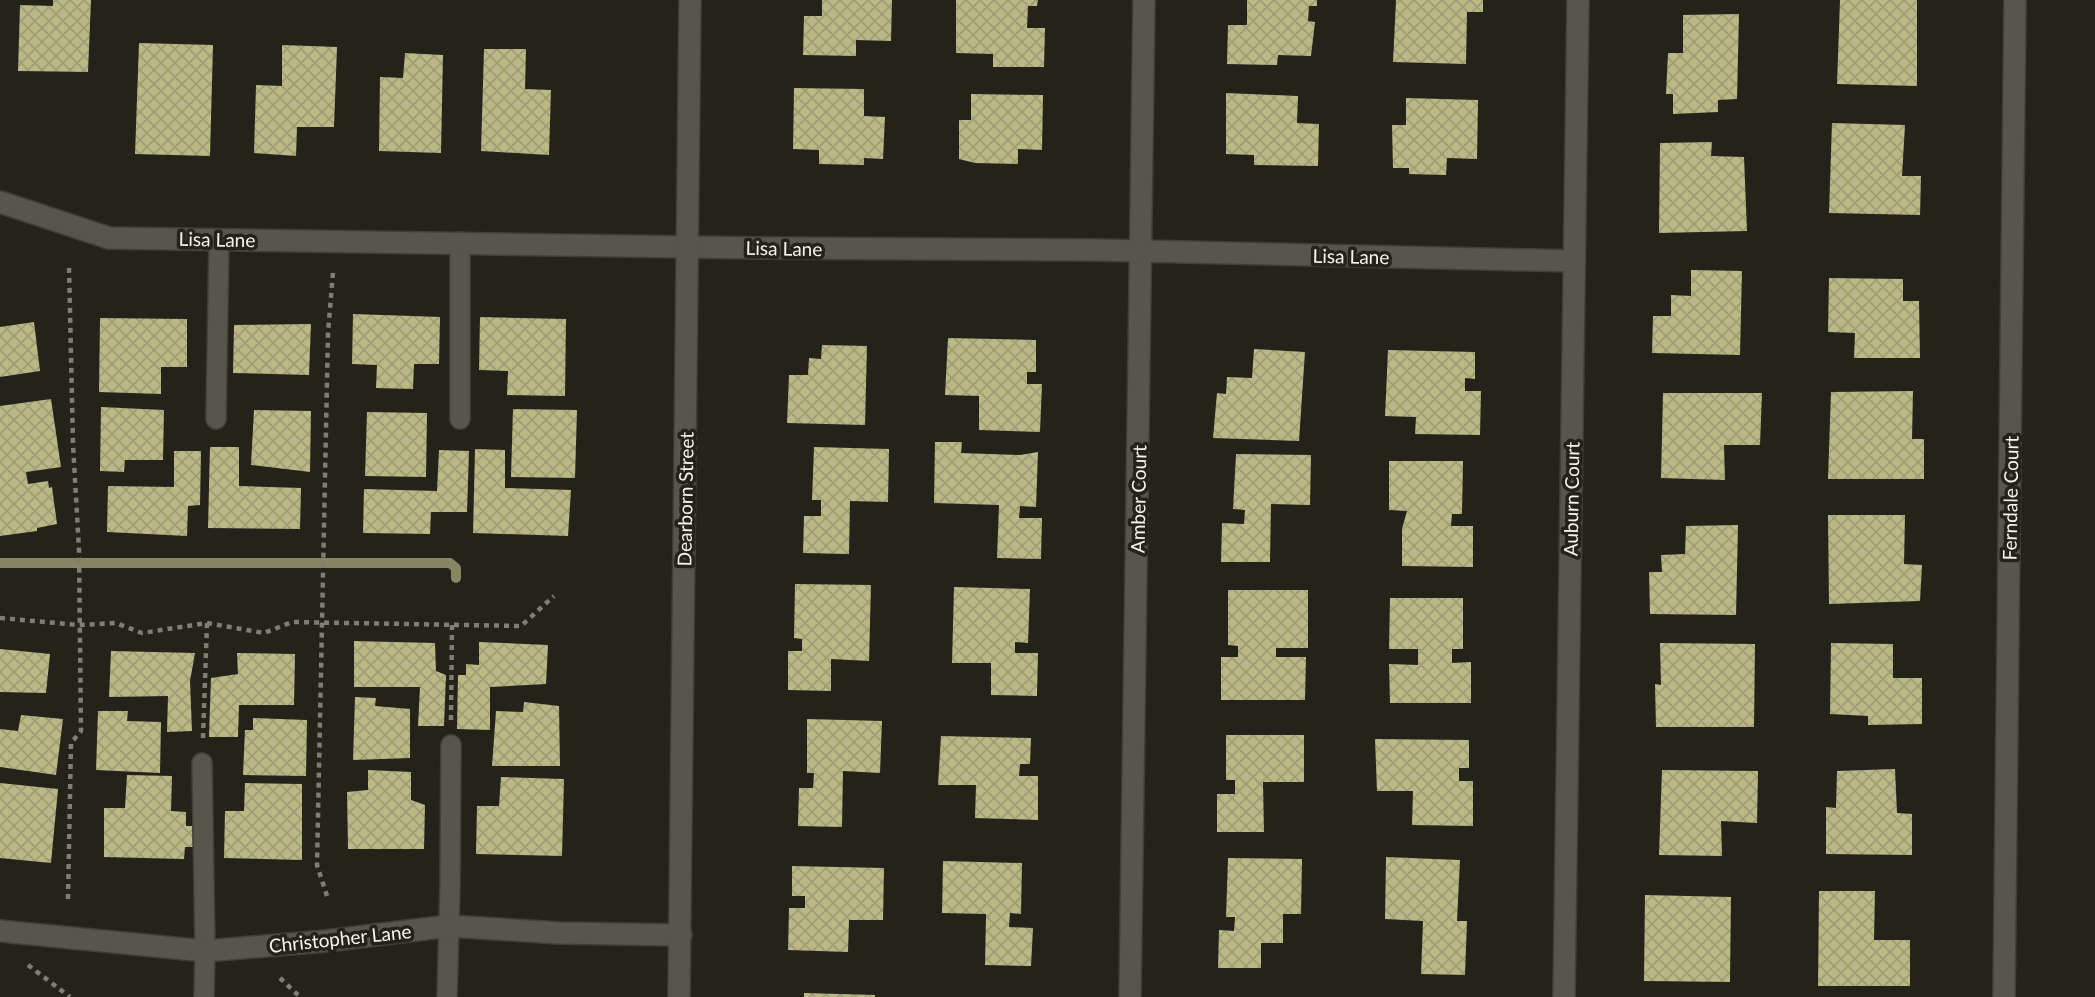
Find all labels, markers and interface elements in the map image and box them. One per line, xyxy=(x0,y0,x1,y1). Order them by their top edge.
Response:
street label: Lisa Lane xyxy=(178,227,256,251)
street label: Lisa Lane xyxy=(745,236,823,260)
street label: Lisa Lane xyxy=(1312,244,1390,268)
street label: Dearborn Street xyxy=(672,431,698,566)
street label: Ferndale Court xyxy=(1997,435,2023,560)
street label: Auburn Court xyxy=(1559,441,1583,556)
street label: Amber Court xyxy=(1126,445,1150,553)
street label: Christopher Lane xyxy=(268,919,412,957)

